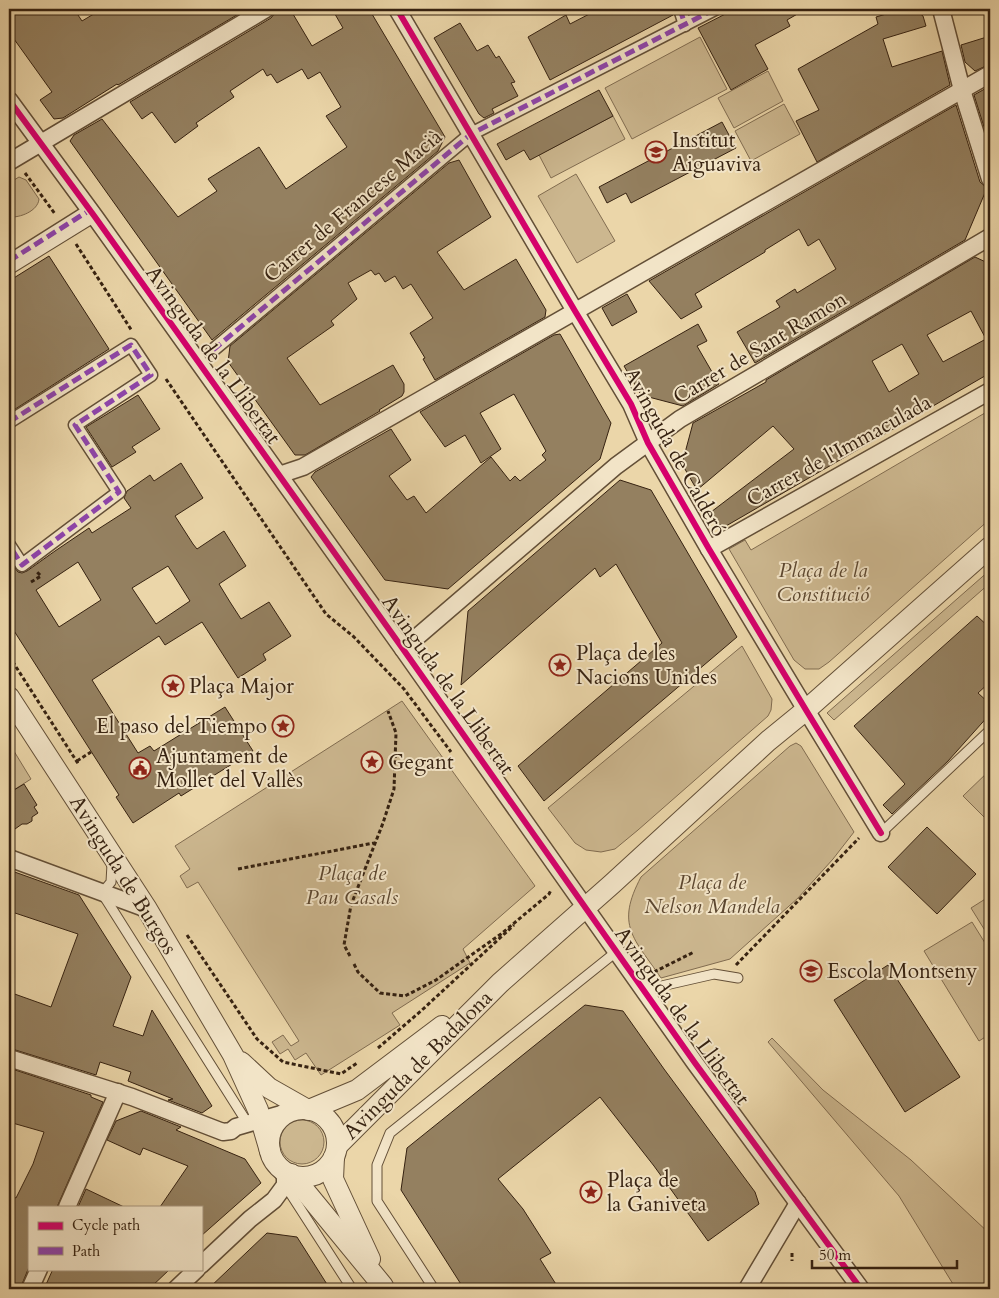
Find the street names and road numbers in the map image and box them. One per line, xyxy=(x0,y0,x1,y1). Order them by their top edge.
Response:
street label: Carrer de Francesc Macià xyxy=(257,123,449,289)
street label: Avinguda de la Llibertat xyxy=(138,260,288,450)
street label: Carrer de Sant Ramon xyxy=(668,285,852,411)
street label: Avinguda de Calderó xyxy=(616,362,734,542)
street label: Carrer de l'Immaculada xyxy=(741,388,937,514)
street label: Avinguda de la Llibertat xyxy=(375,589,521,781)
street label: Avinguda de Burgos xyxy=(62,790,184,960)
street label: Avinguda de la Llibertat xyxy=(607,921,757,1111)
street label: Avinguda de Badalona xyxy=(337,984,499,1146)

